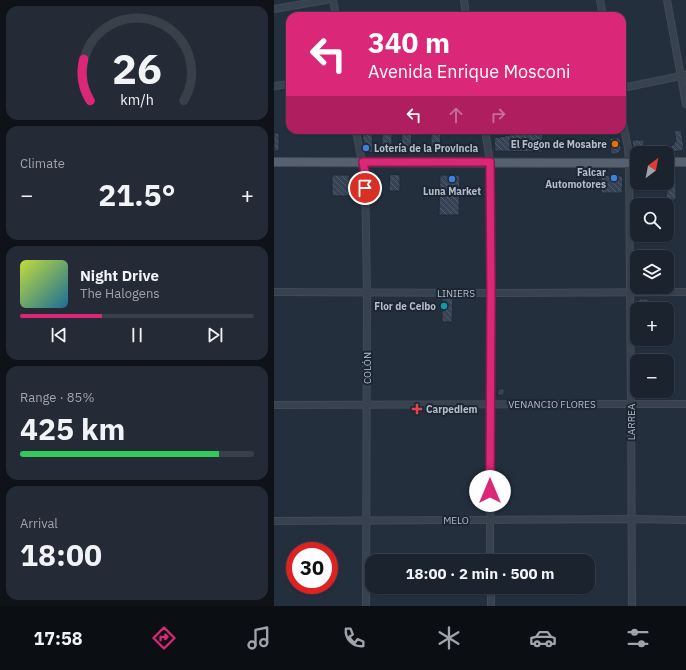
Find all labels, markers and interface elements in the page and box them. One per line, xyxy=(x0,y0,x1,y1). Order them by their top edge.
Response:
text: 340 m xyxy=(368,24,450,61)
icon: left xyxy=(302,28,354,80)
text: 26 xyxy=(112,41,162,95)
text: Avenida Enrique Mosconi xyxy=(368,60,571,83)
text: km/h xyxy=(120,90,154,109)
icon: left xyxy=(403,104,425,126)
icon: ahead xyxy=(445,104,467,126)
icon: right xyxy=(487,104,509,126)
place label: El Fogon de Mosabre xyxy=(511,138,607,151)
marker: El Fogon de Mosabre xyxy=(610,139,620,149)
place label: Lotería de la Provincia xyxy=(374,142,479,155)
marker: Lotería de la Provincia xyxy=(361,143,371,153)
north arrow xyxy=(630,146,674,190)
map controls xyxy=(630,146,674,398)
text: Climate xyxy=(20,155,65,172)
place label: Falcar Automotores xyxy=(545,166,606,191)
pin xyxy=(348,171,382,205)
marker: Falcar Automotores xyxy=(609,173,619,183)
marker: Luna Market xyxy=(447,174,457,184)
text: 21.5° xyxy=(98,175,176,214)
icon: arrive xyxy=(354,177,376,199)
text: − xyxy=(20,180,33,209)
text: + xyxy=(241,180,254,209)
place label: Luna Market xyxy=(423,185,481,198)
button: search xyxy=(630,198,674,242)
button: layers xyxy=(630,250,674,294)
text: Night Drive xyxy=(80,266,159,285)
text: The Halogens xyxy=(80,285,160,302)
street label: LINIERS xyxy=(437,287,475,300)
place label: Flor de Ceibo xyxy=(374,300,436,313)
marker: Flor de Ceibo xyxy=(439,301,449,311)
button: + xyxy=(630,302,674,346)
icon: previous xyxy=(48,324,70,346)
icon: pause xyxy=(126,324,148,346)
icon: next xyxy=(204,324,226,346)
street label: COLÓN xyxy=(361,352,374,384)
button: − xyxy=(630,354,674,398)
text: Range · 85% xyxy=(20,389,94,406)
street label: VENANCIO FLORES xyxy=(508,398,596,411)
marker: Carpediem xyxy=(411,403,423,415)
place label: Carpediem xyxy=(426,403,477,416)
street label: LARREA xyxy=(625,403,638,440)
text: 425 km xyxy=(20,409,125,448)
position arrow xyxy=(469,470,511,512)
street label: MELO xyxy=(443,514,469,527)
text: Arrival xyxy=(20,515,58,532)
text: 18:00 xyxy=(20,535,102,574)
speed limit sign: 30 xyxy=(286,542,338,594)
text: 18:00 · 2 min · 500 m xyxy=(406,564,554,583)
icon: directions xyxy=(150,624,178,652)
icon: music xyxy=(245,624,273,652)
icon: phone xyxy=(340,624,368,652)
icon: climate xyxy=(435,624,463,652)
icon: car xyxy=(529,624,557,652)
icon: filters xyxy=(624,624,652,652)
text: 17:58 xyxy=(33,627,83,650)

